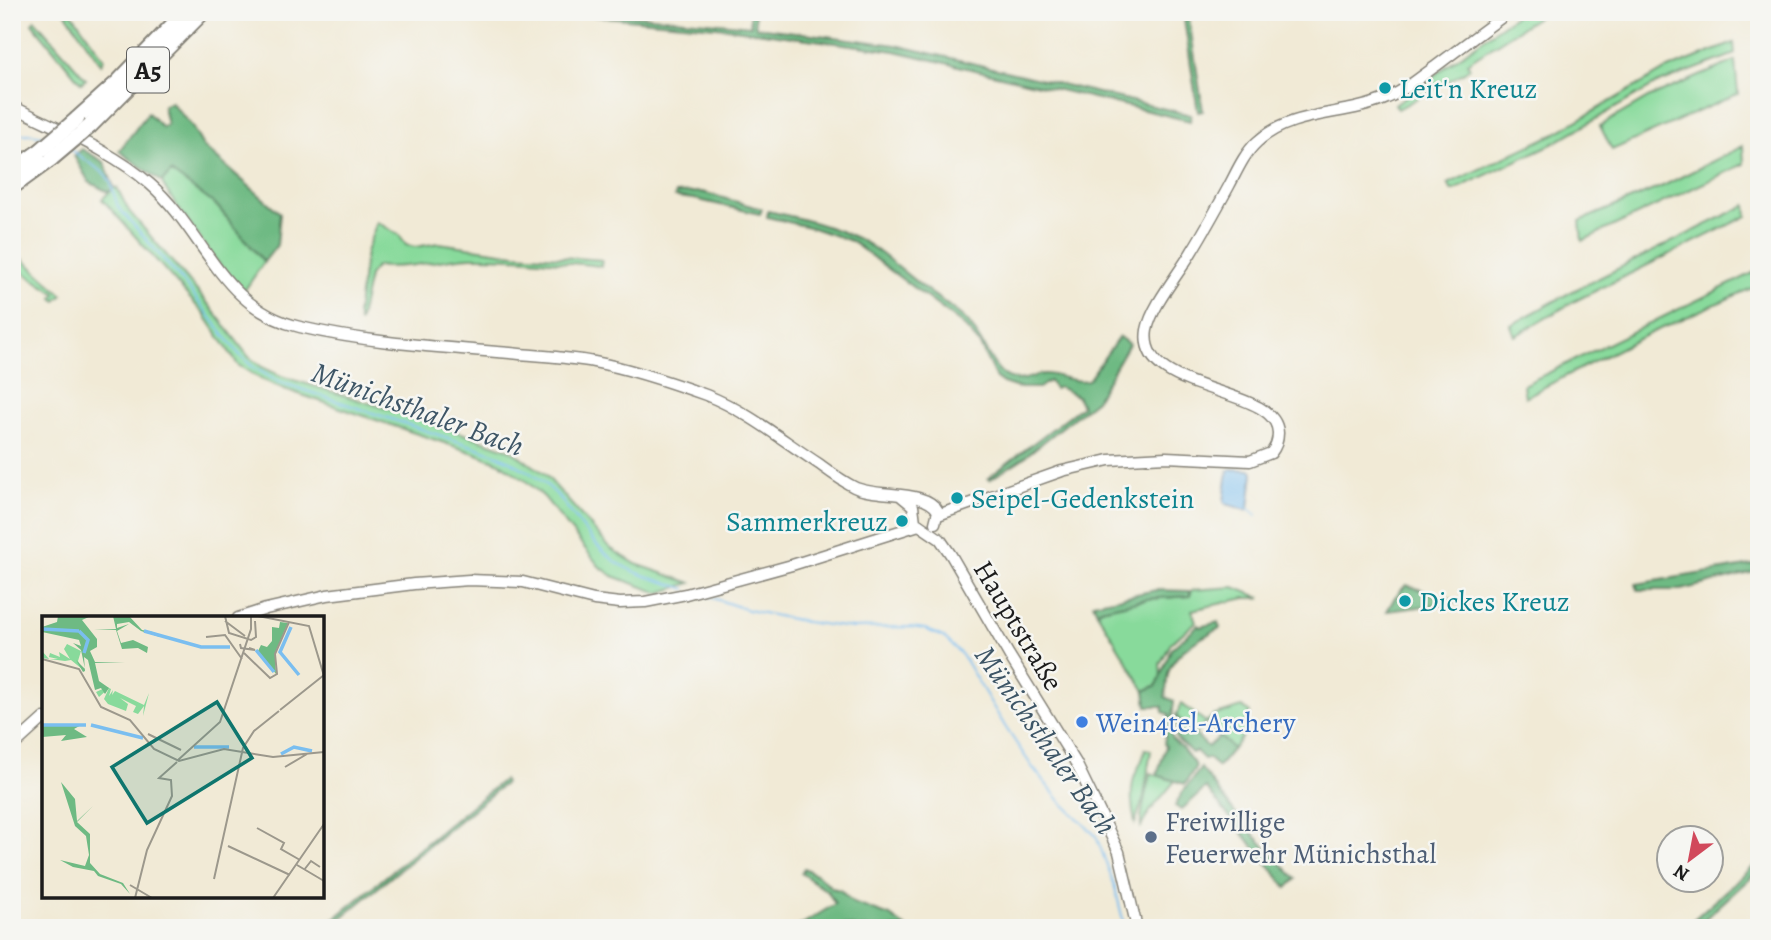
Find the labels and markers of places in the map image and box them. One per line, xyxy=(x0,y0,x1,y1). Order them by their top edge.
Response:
place label: Leit'n Kreuz xyxy=(1399,70,1537,108)
marker: Leit'n Kreuz xyxy=(1377,80,1393,96)
place label: Seipel-Gedenkstein xyxy=(971,480,1194,518)
marker: Seipel-Gedenkstein xyxy=(949,490,965,506)
place label: Sammerkreuz xyxy=(726,503,888,541)
marker: Sammerkreuz xyxy=(894,513,910,529)
place label: Dickes Kreuz xyxy=(1419,583,1570,621)
marker: Dickes Kreuz xyxy=(1397,593,1413,609)
place label: Wein4tel-Archery xyxy=(1095,704,1296,742)
marker: Wein4tel-Archery xyxy=(1074,714,1090,730)
place label: Freiwillige Feuerwehr Münichsthal xyxy=(1165,803,1436,873)
marker: Freiwillige Feuerwehr Münichsthal xyxy=(1143,829,1159,845)

